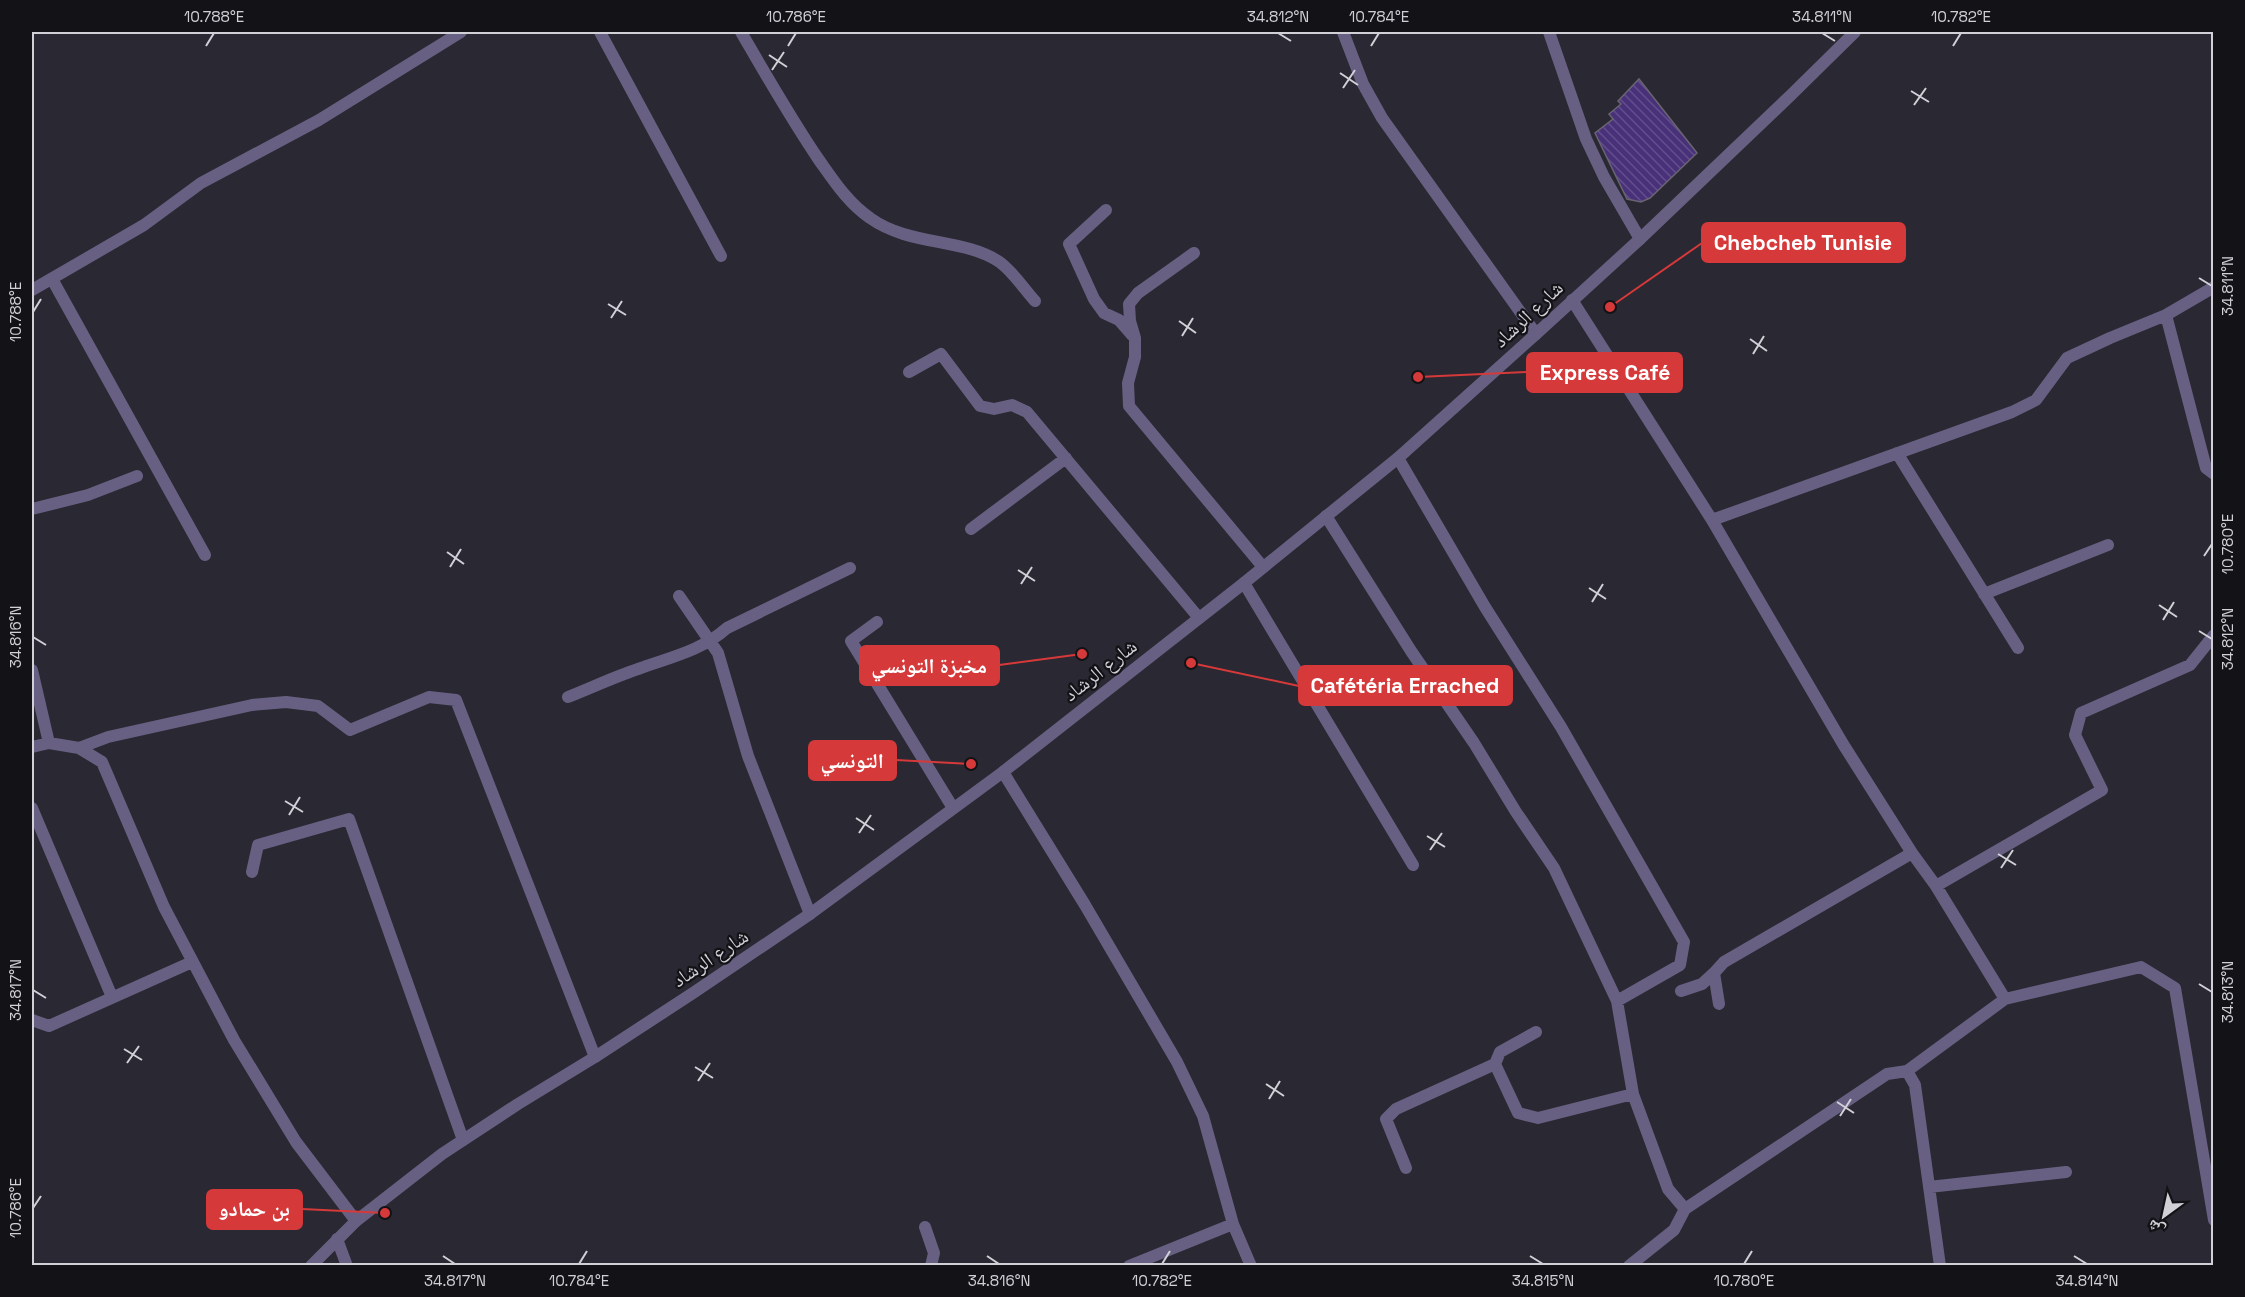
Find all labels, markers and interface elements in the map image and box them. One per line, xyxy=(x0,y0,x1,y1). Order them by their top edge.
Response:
text: 10.788°E xyxy=(184,7,244,26)
text: 10.786°E xyxy=(766,7,826,26)
text: 34.812°N xyxy=(1247,7,1309,26)
text: 10.784°E xyxy=(1349,7,1409,26)
text: 34.811°N xyxy=(1792,7,1852,26)
text: 10.782°E xyxy=(1931,7,1991,26)
callout: Chebcheb Tunisie xyxy=(1702,223,1905,262)
text: Chebcheb Tunisie xyxy=(1714,229,1892,256)
text: 34.811°N xyxy=(2218,256,2237,316)
street label: شارع الرشاد xyxy=(1487,275,1569,353)
text: 10.788°E xyxy=(6,282,25,342)
callout: Express Café xyxy=(1527,353,1682,392)
text: Express Café xyxy=(1540,359,1670,386)
text: 10.780°E xyxy=(2218,514,2237,574)
text: 34.816°N xyxy=(6,606,25,668)
text: 34.812°N xyxy=(2218,608,2237,670)
street label: شارع الرشاد xyxy=(1058,633,1142,707)
callout: مخبزة التونسي xyxy=(860,646,999,685)
text: مخبزة التونسي xyxy=(871,652,987,682)
callout: Cafétéria Errached xyxy=(1299,666,1512,705)
text: Cafétéria Errached xyxy=(1311,672,1499,699)
callout: التونسي xyxy=(809,741,896,780)
text: التونسي xyxy=(820,747,884,777)
street label: شارع الرشاد xyxy=(667,923,753,993)
text: 34.817°N xyxy=(6,959,25,1021)
text: 34.813°N xyxy=(2218,961,2237,1023)
text: 10.786°E xyxy=(6,1178,25,1238)
north arrow xyxy=(2134,1186,2194,1246)
callout: بن حمادو xyxy=(207,1190,302,1229)
text: بن حمادو xyxy=(218,1195,290,1222)
text: ش xyxy=(2143,1215,2169,1242)
text: 34.817°N xyxy=(424,1271,486,1290)
text: 10.784°E xyxy=(549,1271,609,1290)
text: 34.816°N xyxy=(968,1271,1030,1290)
text: 10.782°E xyxy=(1132,1271,1192,1290)
text: 34.815°N xyxy=(1512,1271,1574,1290)
text: 10.780°E xyxy=(1714,1271,1774,1290)
text: 34.814°N xyxy=(2056,1271,2118,1290)

